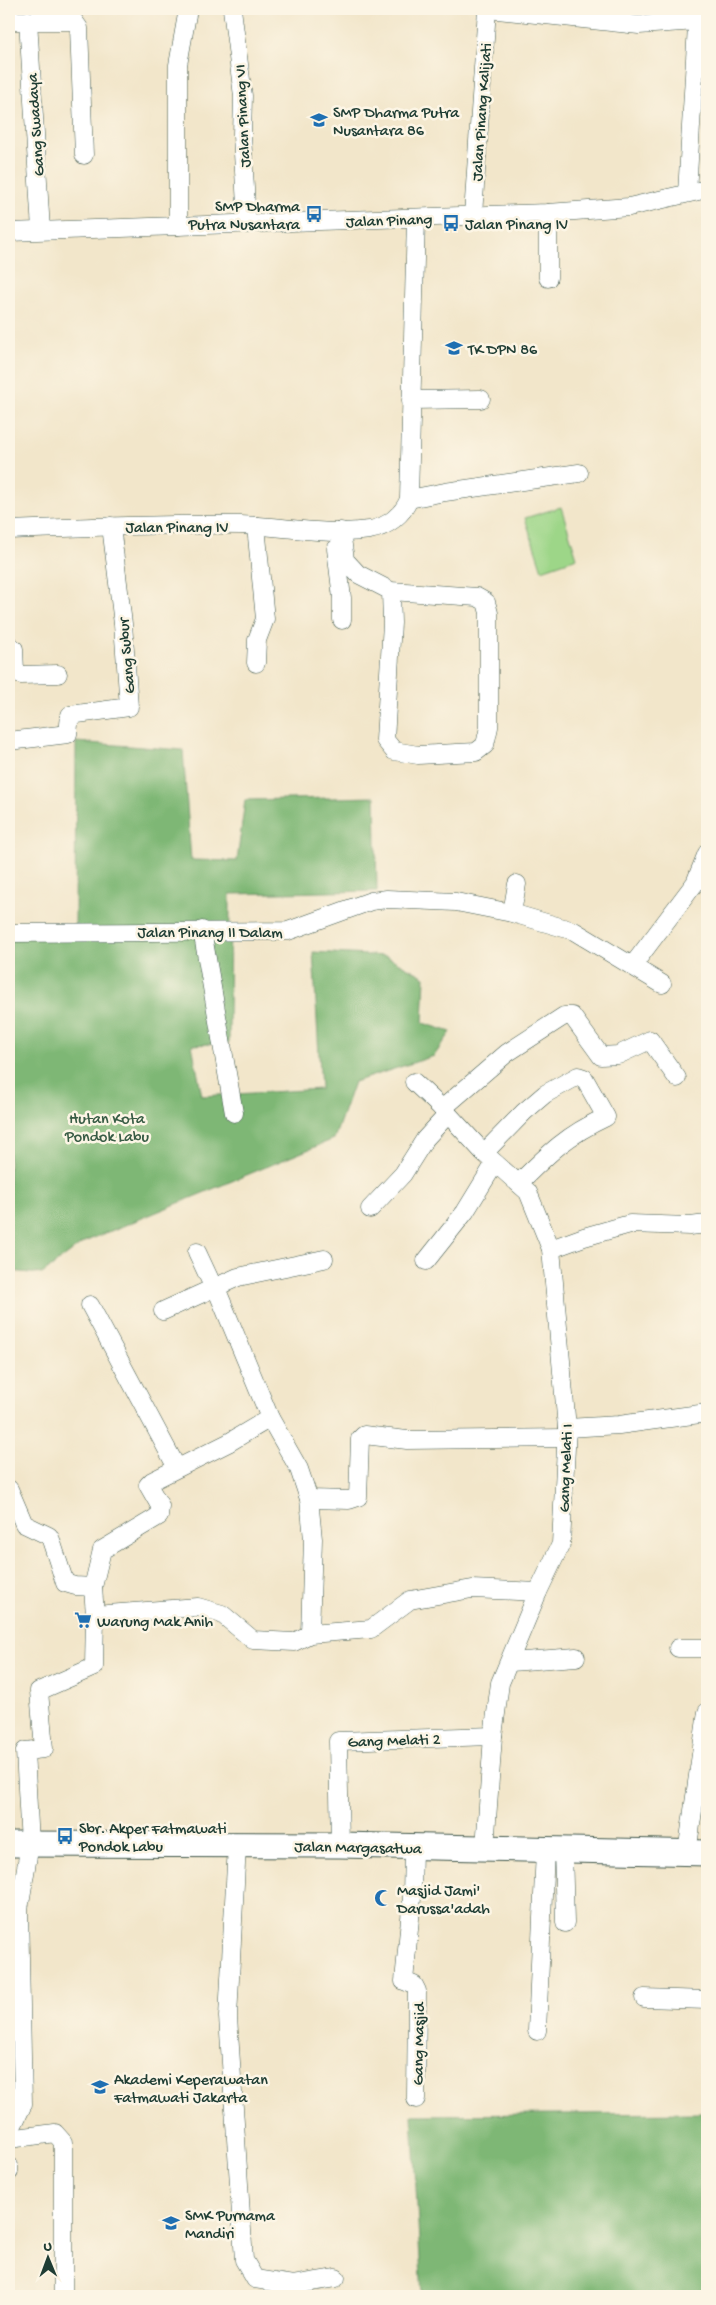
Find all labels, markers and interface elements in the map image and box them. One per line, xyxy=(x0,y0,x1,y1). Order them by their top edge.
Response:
street label: Jalan Pinang Kalijati xyxy=(469,42,498,182)
street label: Jalan Pinang VI xyxy=(232,64,257,168)
street label: Gang Swadaya xyxy=(24,72,51,177)
place label: SMP Dharma Putra Nusantara 86 xyxy=(333,105,460,142)
school or university icon: SMP Dharma Putra Nusantara 86 xyxy=(309,110,329,130)
place label: SMP Dharma Putra Nusantara xyxy=(188,199,301,236)
bus stop icon: SMP Dharma Putra Nusantara xyxy=(304,204,324,224)
street label: Jalan Pinang xyxy=(345,211,433,234)
bus stop icon: Jalan Pinang IV xyxy=(441,213,461,233)
place label: Jalan Pinang IV xyxy=(465,217,568,236)
school or university icon: TK DPN 86 xyxy=(444,338,464,358)
place label: TK DPN 86 xyxy=(467,342,538,361)
street label: Jalan Pinang IV xyxy=(125,520,229,539)
street label: Gang Subur xyxy=(116,616,141,694)
street label: Jalan Pinang II Dalam xyxy=(138,925,283,944)
park label: Hutan Kota Pondok Labu xyxy=(64,1111,150,1148)
street label: Gang Melati I xyxy=(556,1423,579,1513)
supermarket icon: Warung Mak Anih xyxy=(73,1610,93,1630)
place label: Warung Mak Anih xyxy=(97,1614,214,1633)
street label: Gang Melati 2 xyxy=(347,1731,441,1754)
place label: Sbr. Akper Fatmawati Pondok Labu xyxy=(78,1821,227,1858)
bus stop icon: Sbr. Akper Fatmawati Pondok Labu xyxy=(55,1826,75,1846)
street label: Jalan Margasatwa xyxy=(294,1839,423,1860)
place label: Masjid Jami' Darussa'adah xyxy=(396,1883,490,1920)
mosque icon: Masjid Jami' Darussa'adah xyxy=(373,1888,393,1908)
street label: Gang Masjid xyxy=(410,2001,431,2086)
place label: Akademi Keperawatan Fatmawati Jakarta xyxy=(113,2072,268,2109)
school or university icon: Akademi Keperawatan Fatmawati Jakarta xyxy=(90,2077,110,2097)
place label: SMK Purnama Mandiri xyxy=(185,2208,276,2245)
school or university icon: SMK Purnama Mandiri xyxy=(161,2213,181,2233)
north arrow xyxy=(22,2232,72,2282)
text: U xyxy=(44,2239,52,2256)

